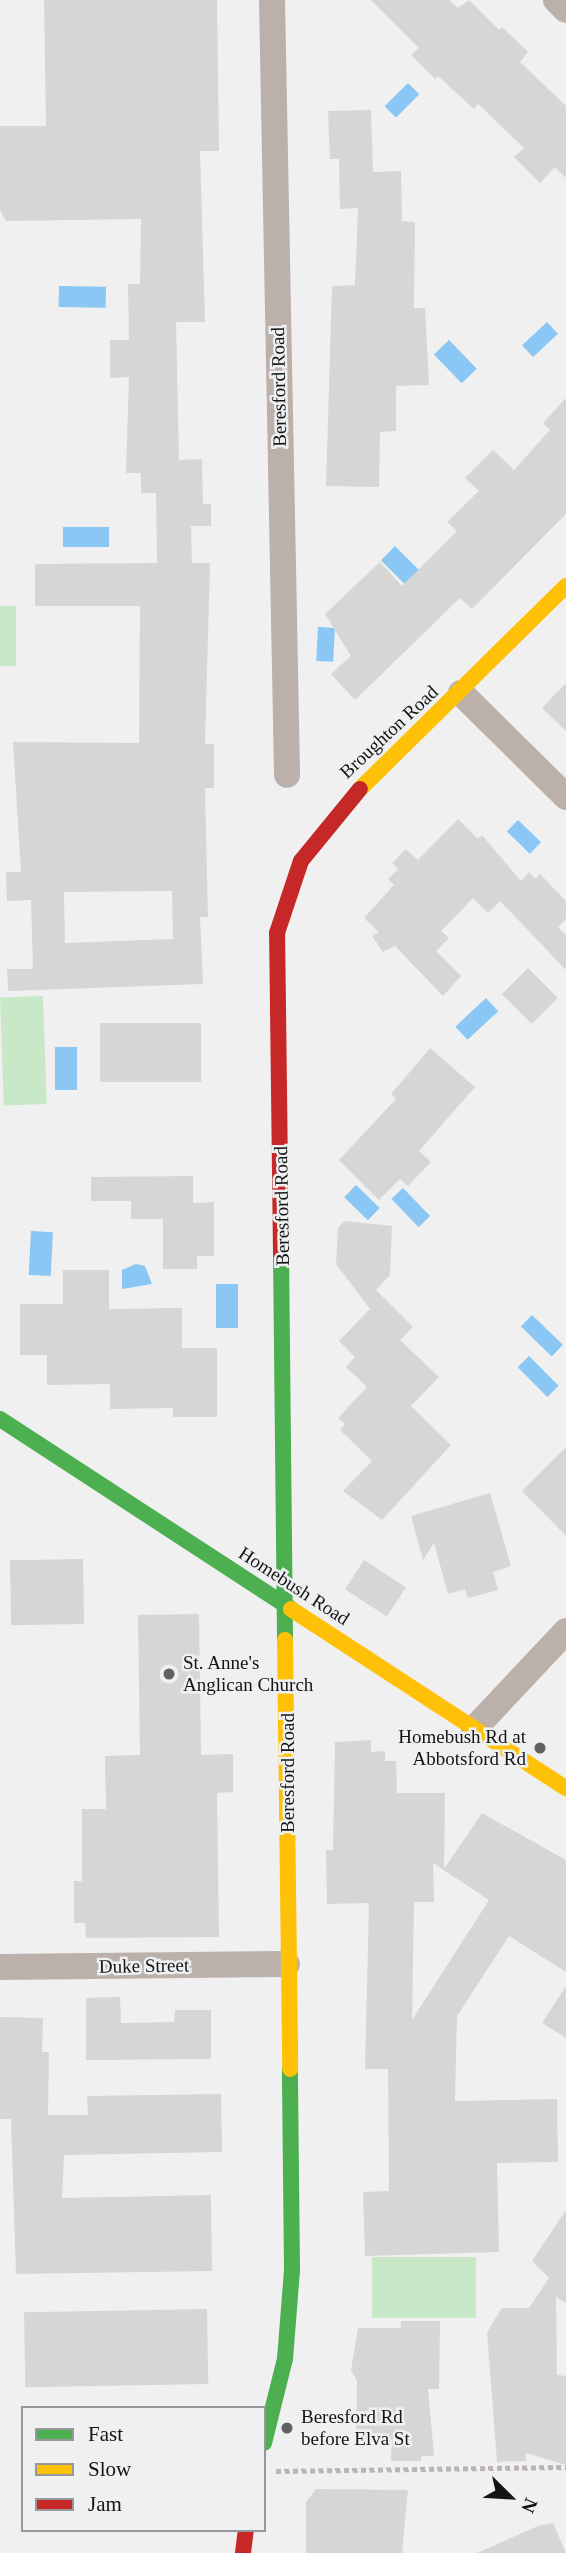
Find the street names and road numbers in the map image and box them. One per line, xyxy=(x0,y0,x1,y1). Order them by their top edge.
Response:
street label: Beresford Road xyxy=(267,327,291,447)
street label: Broughton Road xyxy=(335,681,443,783)
street label: Beresford Road xyxy=(270,1146,294,1266)
street label: Homebush Road xyxy=(234,1542,354,1630)
street label: Beresford Road xyxy=(277,1713,299,1833)
street label: Duke Street xyxy=(99,1954,189,1978)

